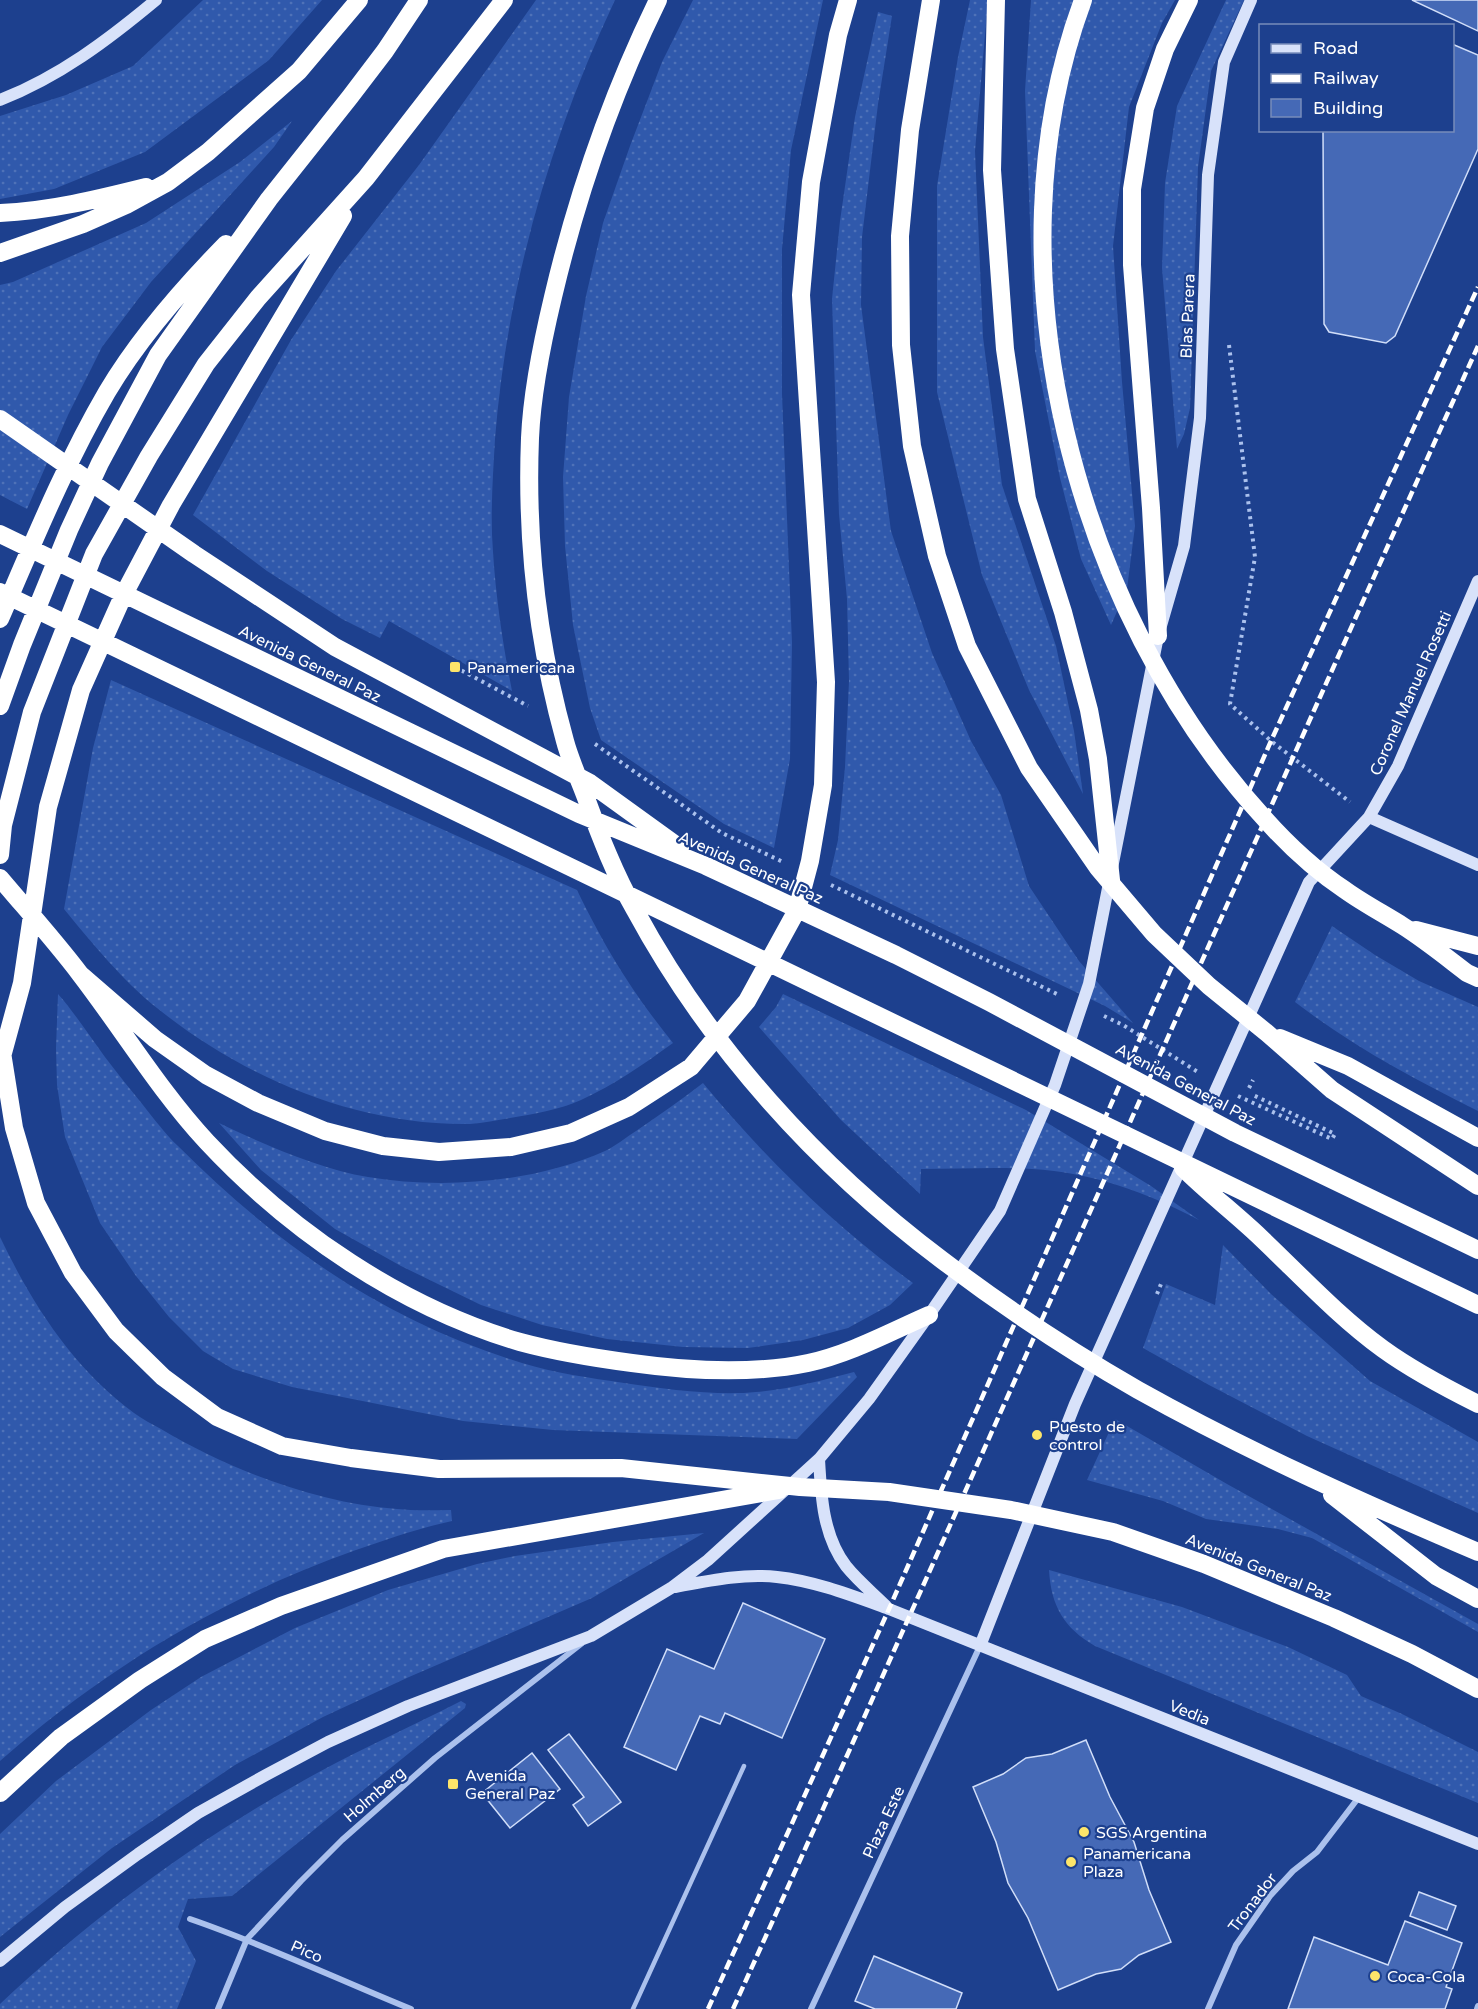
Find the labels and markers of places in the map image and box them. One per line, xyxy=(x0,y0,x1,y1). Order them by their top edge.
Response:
place label: Panamericana xyxy=(467,658,575,678)
marker: Panamericana xyxy=(448,660,462,674)
place label: Puesto de control xyxy=(1049,1417,1125,1455)
marker: Puesto de control xyxy=(1030,1428,1044,1442)
place label: Avenida General Paz xyxy=(465,1766,556,1804)
marker: Avenida General Paz xyxy=(446,1777,460,1791)
place label: SGS Argentina xyxy=(1096,1823,1207,1843)
marker: SGS Argentina xyxy=(1077,1825,1091,1839)
place label: Panamericana Plaza xyxy=(1083,1844,1191,1882)
marker: Panamericana Plaza xyxy=(1064,1855,1078,1869)
place label: Coca-Cola xyxy=(1387,1967,1465,1987)
marker: Coca-Cola xyxy=(1368,1969,1382,1983)

